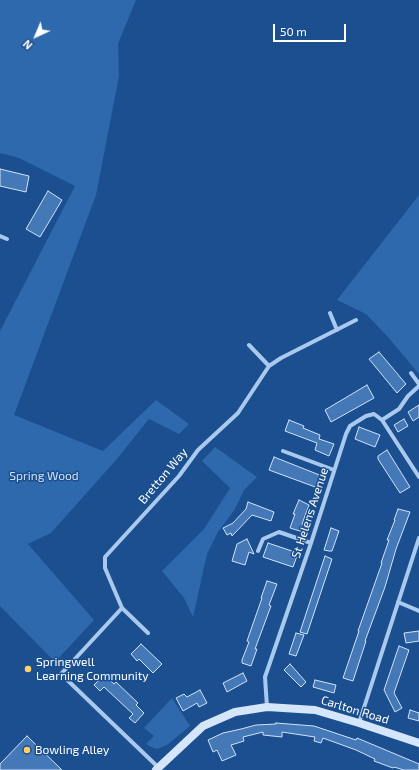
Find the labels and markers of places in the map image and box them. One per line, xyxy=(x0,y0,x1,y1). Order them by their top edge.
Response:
place label: Springwell Learning Community xyxy=(36,655,149,683)
marker: Springwell Learning Community xyxy=(23,664,33,674)
place label: Bowling Alley xyxy=(35,743,109,757)
marker: Bowling Alley xyxy=(22,745,32,755)

